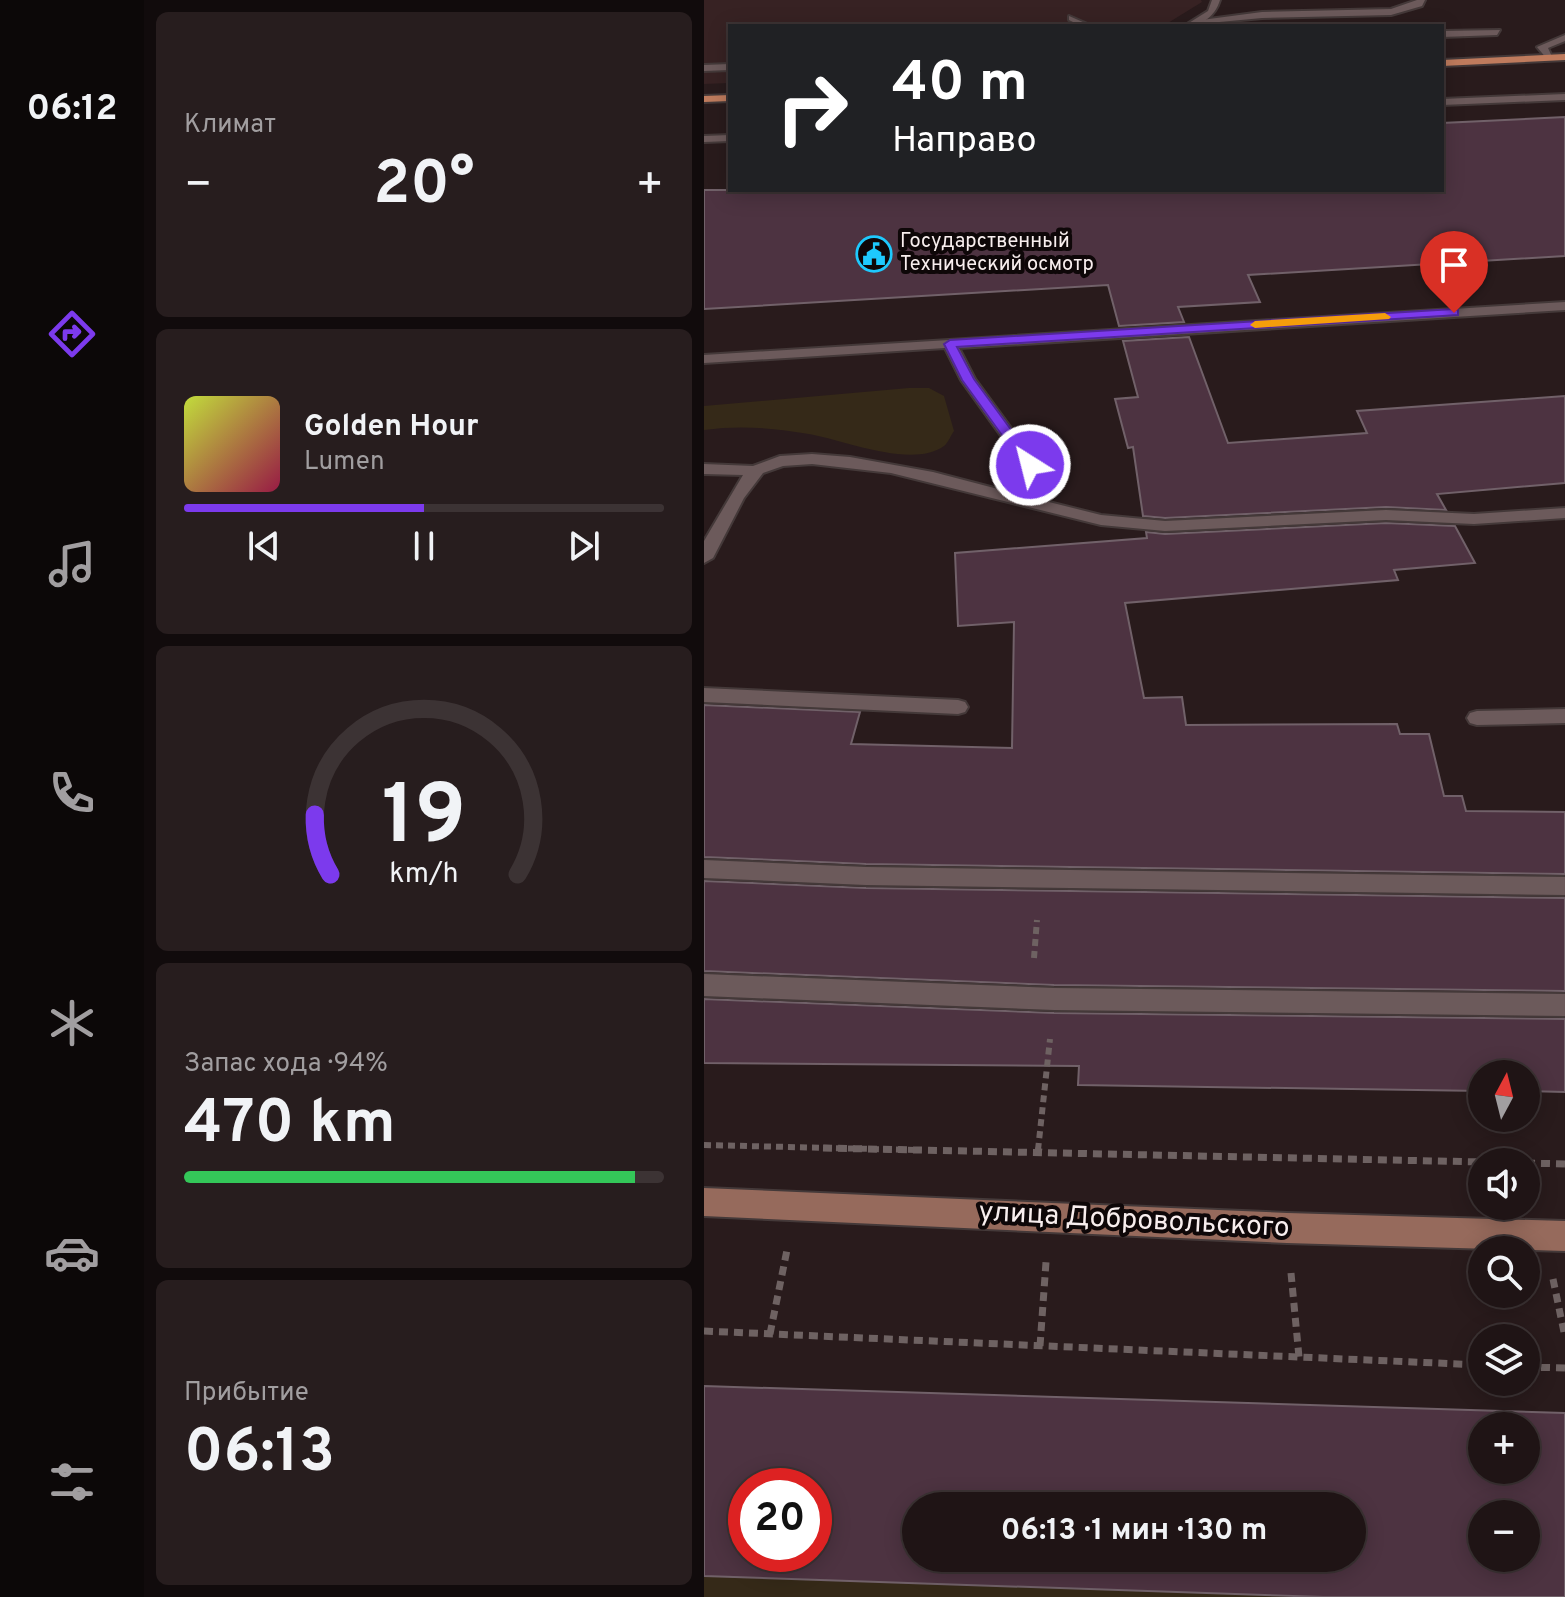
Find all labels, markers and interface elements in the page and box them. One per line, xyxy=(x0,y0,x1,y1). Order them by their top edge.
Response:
text: 40 m xyxy=(892,50,1028,120)
icon: right xyxy=(760,56,864,160)
text: 06:12 xyxy=(27,87,117,133)
text: Климат xyxy=(184,109,276,142)
text: Направо xyxy=(892,119,1037,165)
text: 20° xyxy=(373,149,475,225)
text: − xyxy=(184,159,212,215)
text: + xyxy=(636,159,664,215)
place label: Государственный Технический осмотр xyxy=(900,229,1094,278)
pin xyxy=(1420,231,1488,313)
public building icon: Государственный Технический осмотр xyxy=(855,235,893,273)
icon: arrive xyxy=(1432,243,1476,287)
icon: directions xyxy=(44,306,100,362)
text: Golden Hour xyxy=(304,409,478,446)
position arrow xyxy=(988,423,1072,507)
text: Lumen xyxy=(304,446,385,479)
icon: previous xyxy=(242,524,286,568)
icon: pause xyxy=(402,524,446,568)
icon: next xyxy=(562,524,606,568)
icon: music xyxy=(44,536,100,592)
icon: phone xyxy=(44,765,100,821)
text: 19 xyxy=(382,767,466,872)
text: km/h xyxy=(389,857,459,893)
icon: climate xyxy=(44,995,100,1051)
text: Запас хода · 94% xyxy=(184,1048,388,1081)
north arrow xyxy=(1468,1060,1540,1132)
map controls xyxy=(1468,1060,1540,1572)
text: 470 km xyxy=(184,1088,396,1164)
button: sound xyxy=(1468,1148,1540,1220)
street label: улица Добровольского xyxy=(978,1195,1290,1247)
icon: car xyxy=(44,1225,100,1281)
button: search xyxy=(1468,1236,1540,1308)
button: layers xyxy=(1468,1324,1540,1396)
text: Прибытие xyxy=(184,1377,309,1410)
button: + xyxy=(1468,1412,1540,1484)
text: 06:13 xyxy=(184,1417,335,1493)
icon: filters xyxy=(44,1454,100,1510)
speed limit sign: 20 xyxy=(728,1468,832,1572)
button: − xyxy=(1468,1500,1540,1572)
text: 06:13 · 1 мин · 130 m xyxy=(1001,1513,1267,1550)

